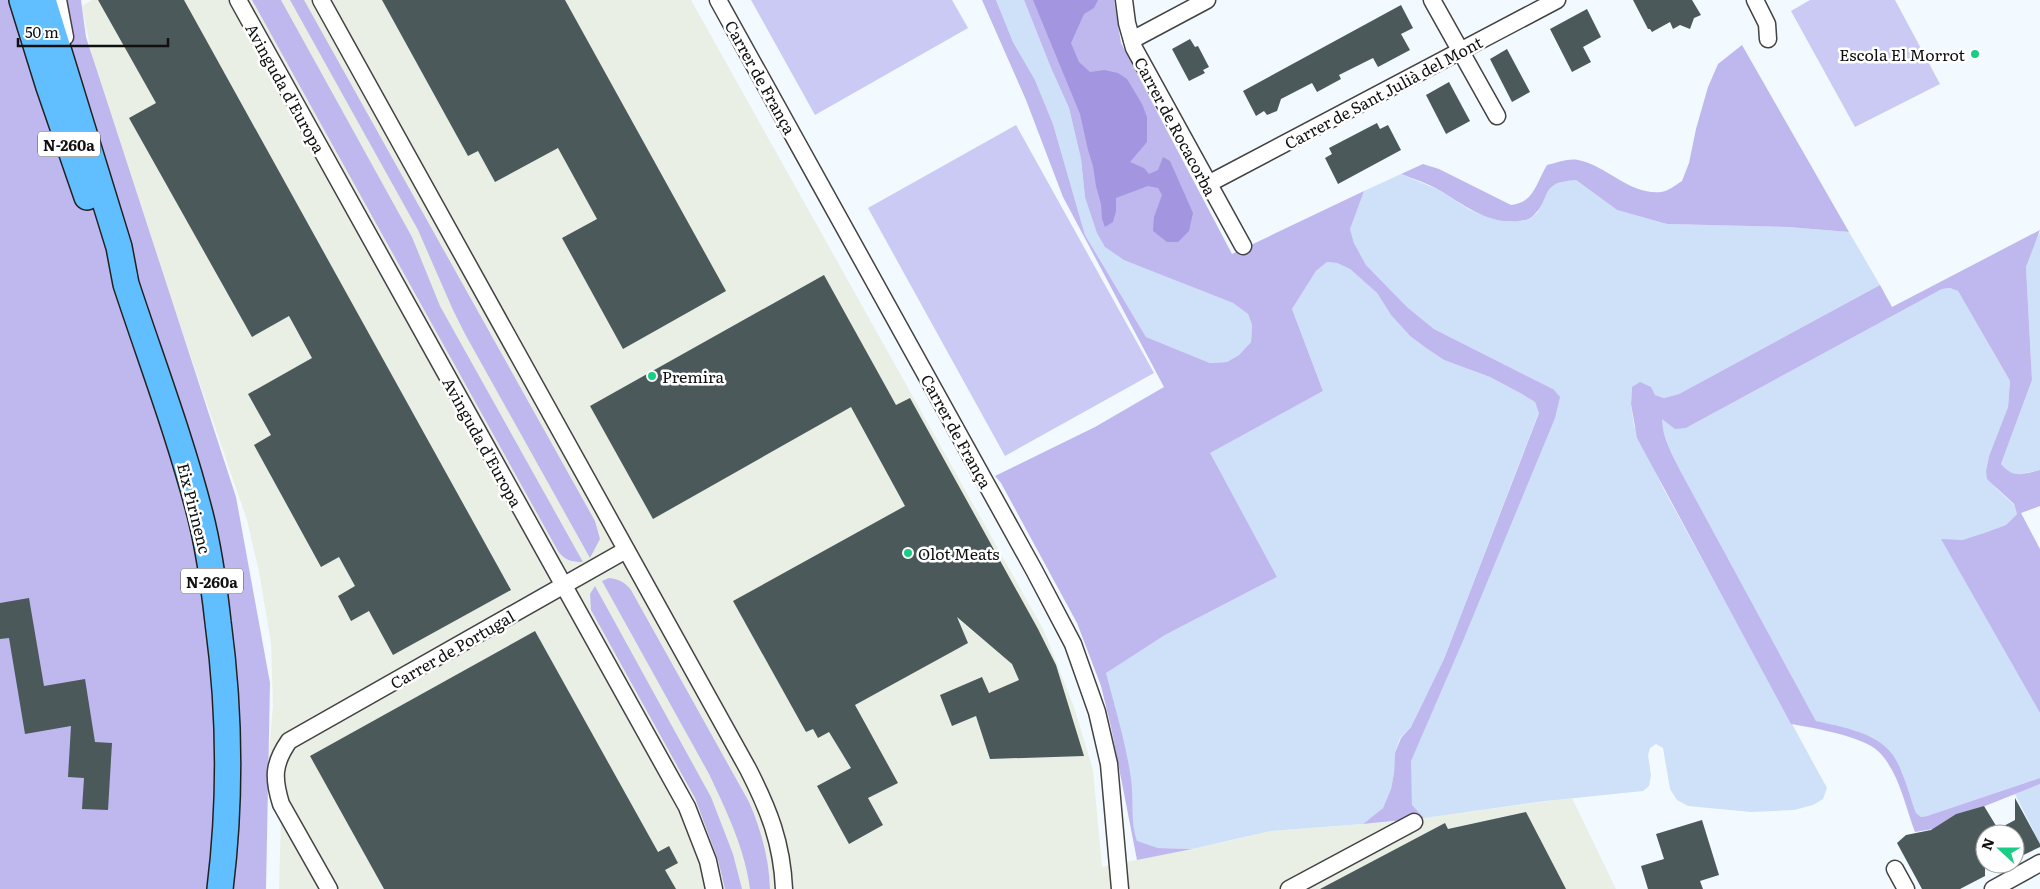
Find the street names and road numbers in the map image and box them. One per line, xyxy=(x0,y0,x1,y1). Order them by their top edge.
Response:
street label: Carrer de França xyxy=(720,16,803,139)
street label: Avinguda d'Europa xyxy=(240,19,332,158)
street label: Carrer de Sant Julià del Mont xyxy=(1280,29,1487,154)
street label: Carrer de Rocacorba xyxy=(1129,52,1223,200)
road number: N-260a xyxy=(38,132,100,156)
street label: Carrer de França xyxy=(916,370,999,493)
street label: Avinguda d'Europa xyxy=(437,373,529,512)
street label: Eix Pirinenc xyxy=(172,460,218,556)
road number: N-260a xyxy=(181,568,243,594)
street label: Carrer de Portugal xyxy=(385,604,519,694)

